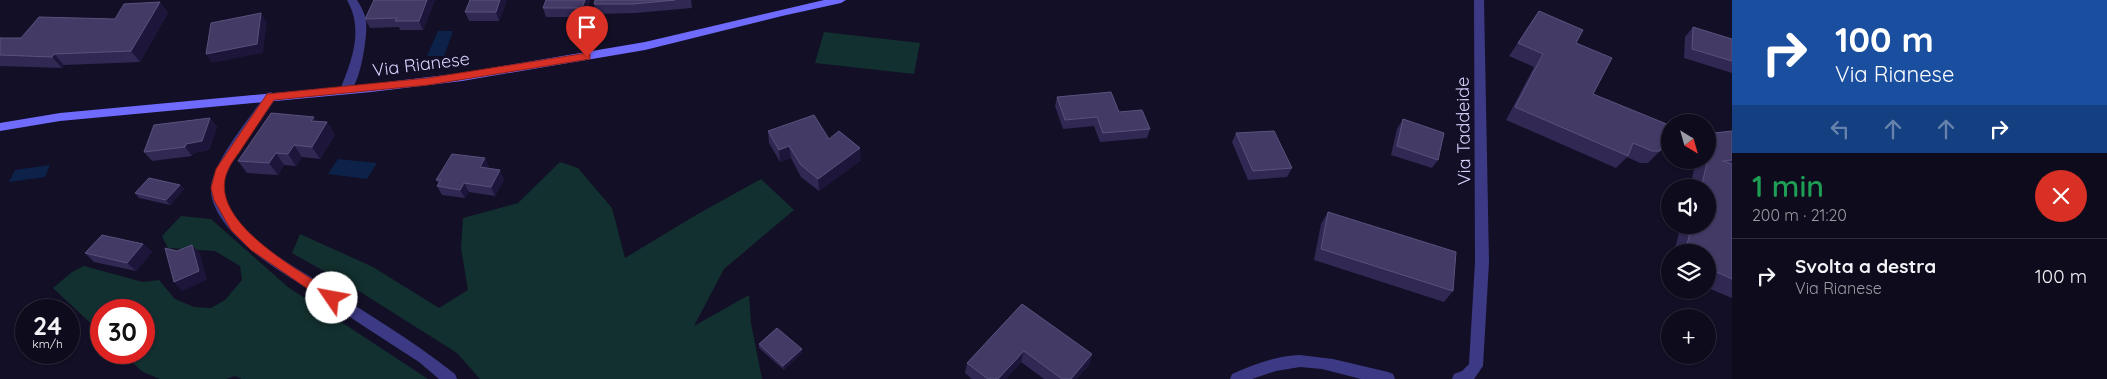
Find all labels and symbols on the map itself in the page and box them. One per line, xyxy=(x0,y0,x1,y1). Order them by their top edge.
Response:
pin xyxy=(566,6,608,57)
street label: Via Rianese xyxy=(371,47,471,81)
street label: Via Taddeide xyxy=(1451,77,1475,185)
north arrow xyxy=(1661,114,1716,169)
position arrow xyxy=(305,271,357,323)
speed limit sign: 30 xyxy=(90,299,155,364)

